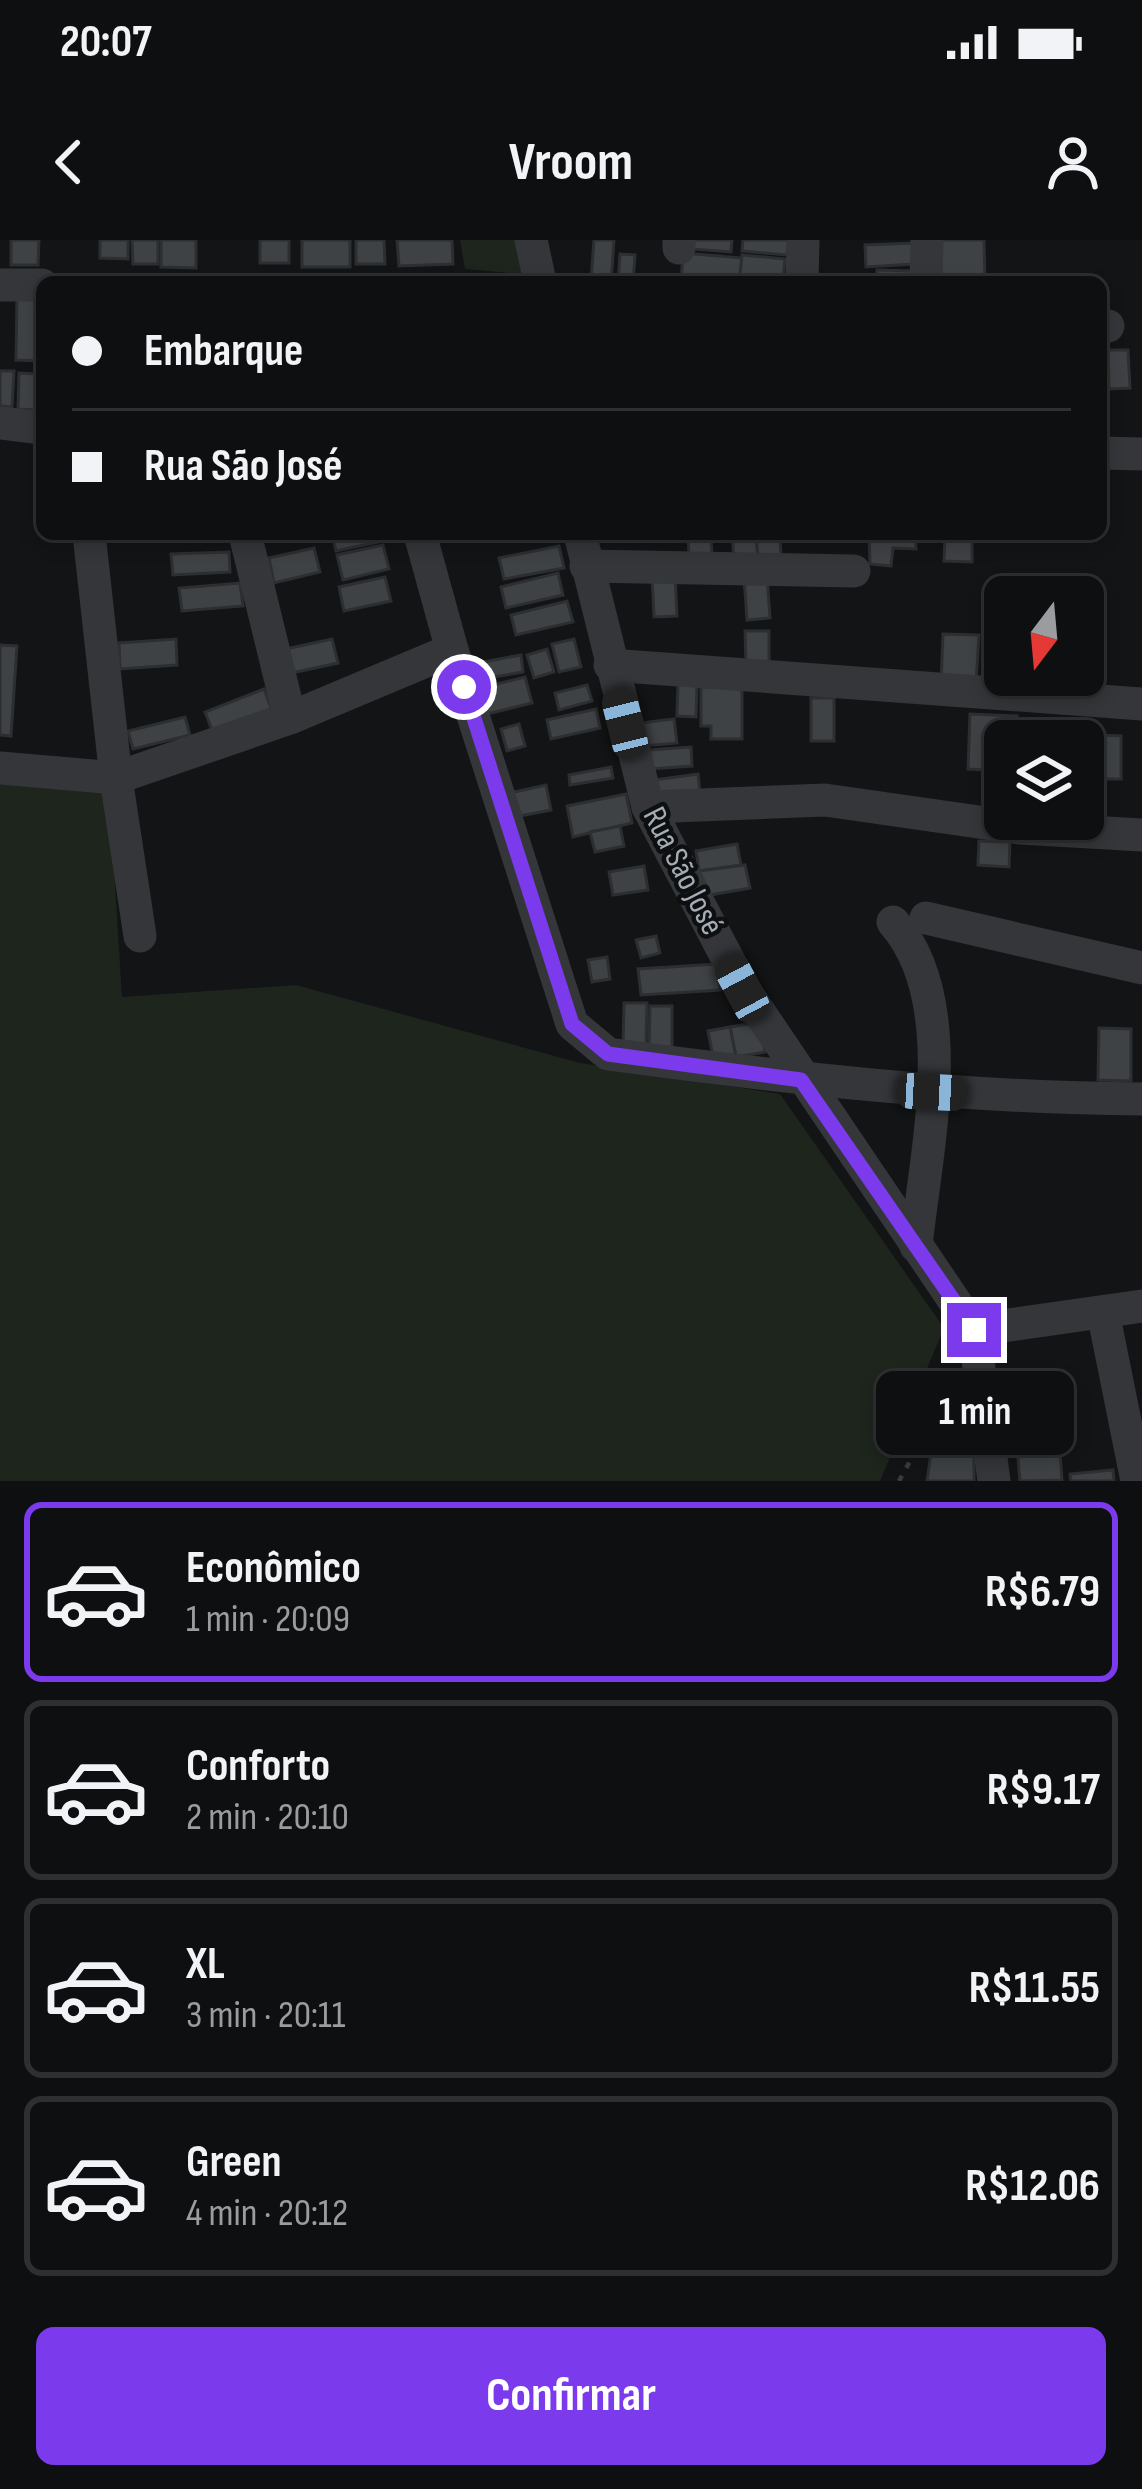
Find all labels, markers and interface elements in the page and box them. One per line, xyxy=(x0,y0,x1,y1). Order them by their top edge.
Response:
text: 20:07 xyxy=(60,15,152,70)
icon: back xyxy=(36,129,102,195)
icon: person xyxy=(1040,129,1106,195)
text: Vroom xyxy=(509,130,633,195)
text: Embarque xyxy=(144,324,303,379)
text: Rua São José xyxy=(144,439,343,494)
north arrow xyxy=(984,576,1104,696)
map controls xyxy=(984,576,1104,840)
route start xyxy=(437,660,491,714)
car xyxy=(599,684,651,762)
button: layers xyxy=(984,720,1104,840)
street label: Rua São José xyxy=(634,800,732,942)
car xyxy=(709,948,775,1028)
car xyxy=(895,1072,969,1112)
route end xyxy=(947,1303,1001,1357)
callout: 1 min xyxy=(875,1372,1073,1456)
text: 1 min xyxy=(939,1389,1011,1436)
icon: car xyxy=(42,1538,150,1646)
text: Econômico xyxy=(186,1541,361,1596)
text: R$6.79 xyxy=(985,1565,1100,1620)
text: 1 min · 20:09 xyxy=(186,1596,350,1643)
icon: car xyxy=(42,1736,150,1844)
text: Conforto xyxy=(186,1739,330,1794)
text: R$9.17 xyxy=(987,1763,1100,1818)
text: 2 min · 20:10 xyxy=(186,1794,349,1841)
icon: car xyxy=(42,1934,150,2042)
text: XL xyxy=(186,1937,225,1992)
text: R$11.55 xyxy=(969,1961,1100,2016)
text: 3 min · 20:11 xyxy=(186,1992,345,2039)
icon: car xyxy=(42,2132,150,2240)
text: Green xyxy=(186,2135,282,2190)
text: R$12.06 xyxy=(965,2159,1100,2214)
text: 4 min · 20:12 xyxy=(186,2190,348,2237)
button: Confirmar xyxy=(36,2327,1106,2465)

